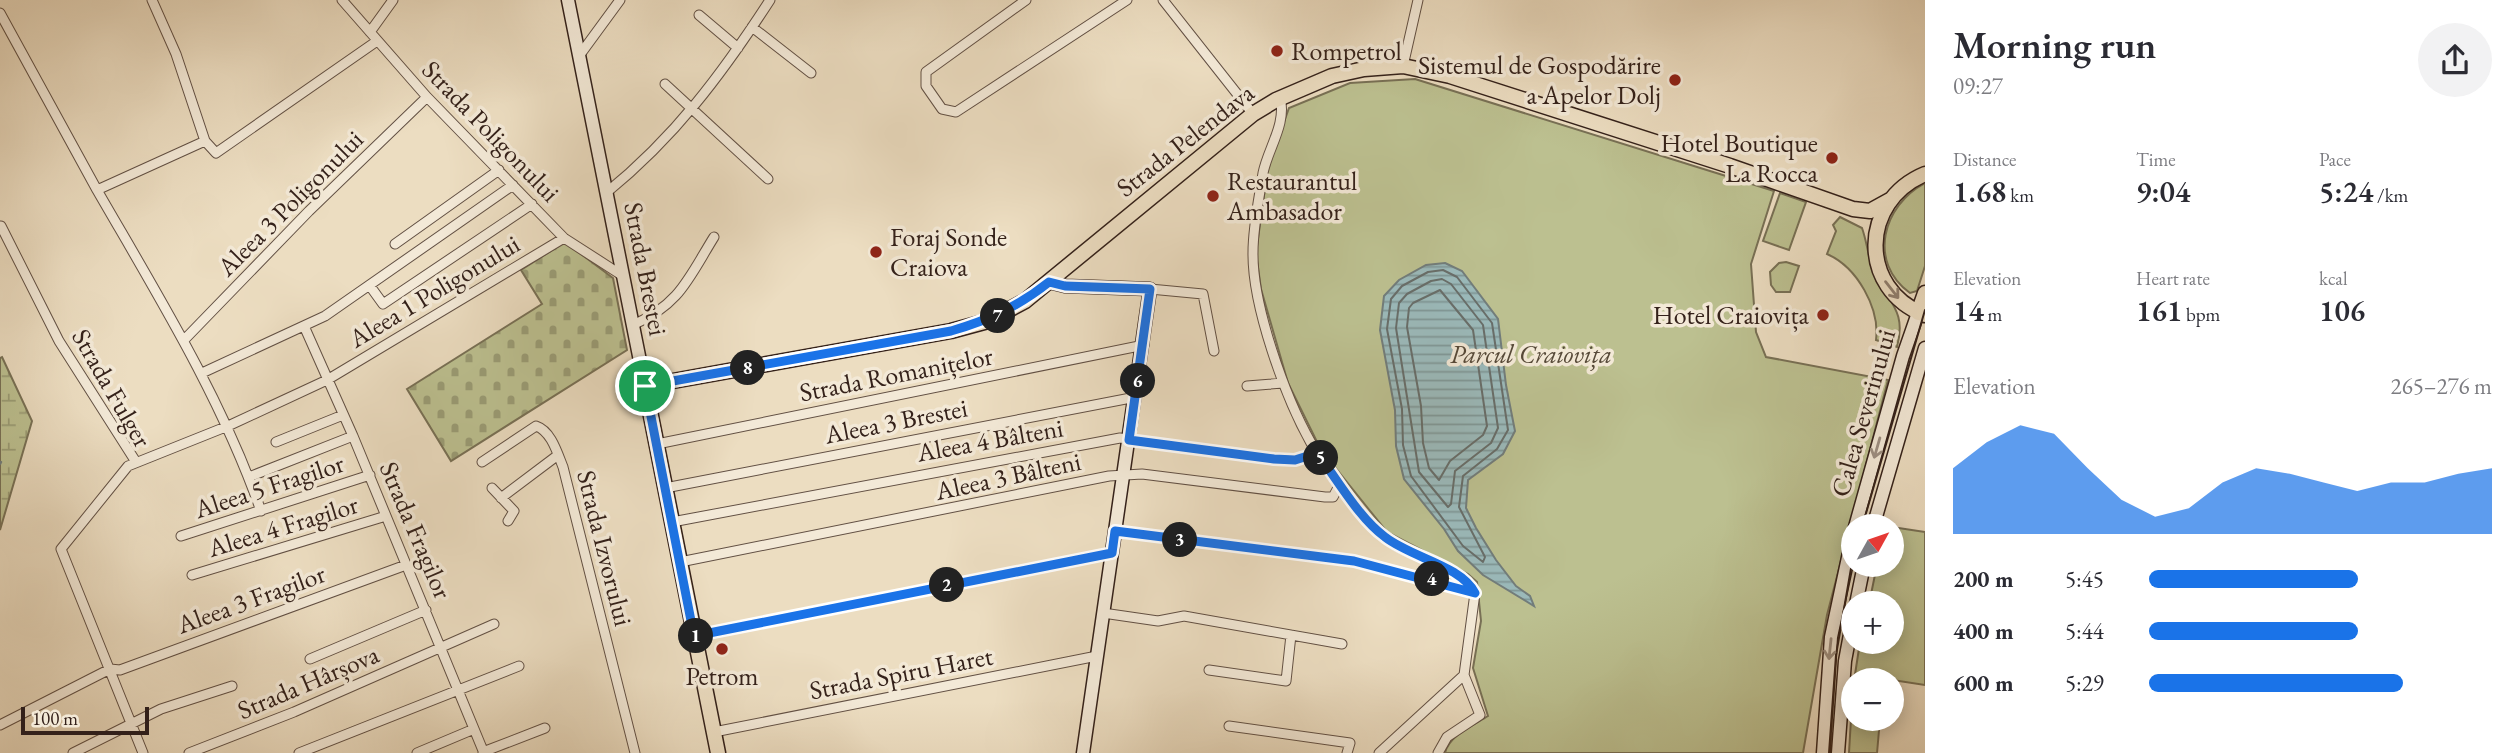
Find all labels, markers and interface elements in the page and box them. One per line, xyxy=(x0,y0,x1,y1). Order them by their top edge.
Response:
text: Morning run xyxy=(1953,20,2156,69)
button: share xyxy=(2418,23,2492,97)
place label: Rompetrol xyxy=(1291,34,1402,68)
marker: Rompetrol xyxy=(1269,43,1285,59)
place label: Sistemul de Gospodărire a Apelor Dolj xyxy=(1418,48,1661,112)
street label: Strada Poligonului xyxy=(415,53,567,209)
text: 09:27 xyxy=(1953,71,2003,101)
marker: Sistemul de Gospodărire a Apelor Dolj xyxy=(1667,72,1683,88)
street label: Strada Pelendava xyxy=(1109,75,1261,204)
street label: Aleea 3 Poligonului xyxy=(209,123,370,284)
place label: Hotel Boutique La Rocca xyxy=(1661,126,1819,190)
text: Distance xyxy=(1953,147,2016,172)
text: Time xyxy=(2136,147,2176,172)
text: Pace xyxy=(2319,147,2351,172)
marker: Hotel Boutique La Rocca xyxy=(1824,150,1840,166)
place label: Restaurantul Ambasador xyxy=(1226,164,1357,228)
text: 1.68 xyxy=(1953,172,2006,211)
text: 9:04 xyxy=(2136,172,2190,211)
text: 5:24 xyxy=(2319,172,2373,211)
text: km xyxy=(2006,183,2034,208)
text: /km xyxy=(2373,183,2408,208)
marker: Restaurantul Ambasador xyxy=(1205,188,1221,204)
street label: Strada Brestei xyxy=(616,199,676,339)
place label: Foraj Sonde Craiova xyxy=(890,220,1007,284)
street label: Aleea 1 Poligonului xyxy=(341,227,526,356)
marker: Foraj Sonde Craiova xyxy=(868,244,884,260)
text: Elevation xyxy=(1953,266,2021,291)
text: Heart rate xyxy=(2136,266,2210,291)
text: kcal xyxy=(2319,266,2348,291)
one-way arrow xyxy=(1884,280,1899,299)
text: 14 xyxy=(1953,291,1984,330)
text: 161 xyxy=(2136,291,2182,330)
text: 106 xyxy=(2319,291,2365,330)
pin: 7 xyxy=(981,298,1016,334)
place label: Hotel Craiovița xyxy=(1653,298,1810,332)
text: m xyxy=(1984,302,2002,327)
text: bpm xyxy=(2182,302,2220,327)
text: 7 xyxy=(992,303,1003,328)
marker: Hotel Craiovița xyxy=(1815,307,1831,323)
street label: Strada Fulger xyxy=(64,323,160,454)
street label: Calea Severinului xyxy=(1823,325,1903,501)
park label: Parcul Craiovița xyxy=(1450,337,1612,371)
street label: Strada Romanițelor xyxy=(796,339,996,409)
pin: 8 xyxy=(730,350,766,386)
text: 8 xyxy=(742,355,753,380)
pin xyxy=(615,356,675,416)
pin: 6 xyxy=(1120,364,1156,398)
icon: arrive xyxy=(626,367,664,405)
text: 6 xyxy=(1132,368,1143,393)
text: Elevation xyxy=(1953,371,2036,401)
text: 265–276 m xyxy=(2391,371,2492,401)
street label: Aleea 3 Brestei xyxy=(821,391,970,452)
street label: Aleea 4 Bâlteni xyxy=(913,410,1066,470)
one-way arrow xyxy=(1869,437,1882,459)
pin: 5 xyxy=(1304,440,1338,476)
street label: Aleea 3 Bâlteni xyxy=(931,444,1084,508)
text: 5 xyxy=(1315,445,1326,470)
street label: Aleea 5 Fragilor xyxy=(189,446,348,526)
street label: Strada Fragilor xyxy=(372,456,460,604)
street label: Strada Izvorului xyxy=(569,467,641,629)
street label: Aleea 4 Fragilor xyxy=(203,487,363,565)
north arrow xyxy=(1841,514,1904,578)
map controls xyxy=(1841,514,1904,731)
pin: 3 xyxy=(1162,522,1198,558)
text: 3 xyxy=(1174,527,1185,552)
street label: Aleea 3 Fragilor xyxy=(171,556,330,642)
pin: 4 xyxy=(1414,562,1450,596)
text: 200 m xyxy=(1953,564,2014,594)
text: 5:45 xyxy=(2065,564,2104,594)
text: 4 xyxy=(1426,566,1437,591)
pin: 2 xyxy=(930,568,964,602)
text: 2 xyxy=(941,572,952,597)
button: + xyxy=(1841,591,1904,654)
text: 400 m xyxy=(1953,616,2014,646)
text: 5:44 xyxy=(2065,616,2104,646)
pin: 1 xyxy=(678,618,714,654)
text: 1 xyxy=(690,623,701,648)
street label: Strada Hârșova xyxy=(232,637,384,727)
one-way arrow xyxy=(1823,637,1836,659)
street label: Strada Spiru Haret xyxy=(806,639,996,707)
marker: Petrom xyxy=(714,641,730,657)
place label: Petrom xyxy=(685,659,759,693)
button: − xyxy=(1841,668,1904,731)
text: 600 m xyxy=(1953,668,2014,698)
text: 5:29 xyxy=(2065,668,2104,698)
scale bar xyxy=(21,704,149,736)
text: 100 m xyxy=(32,706,78,731)

